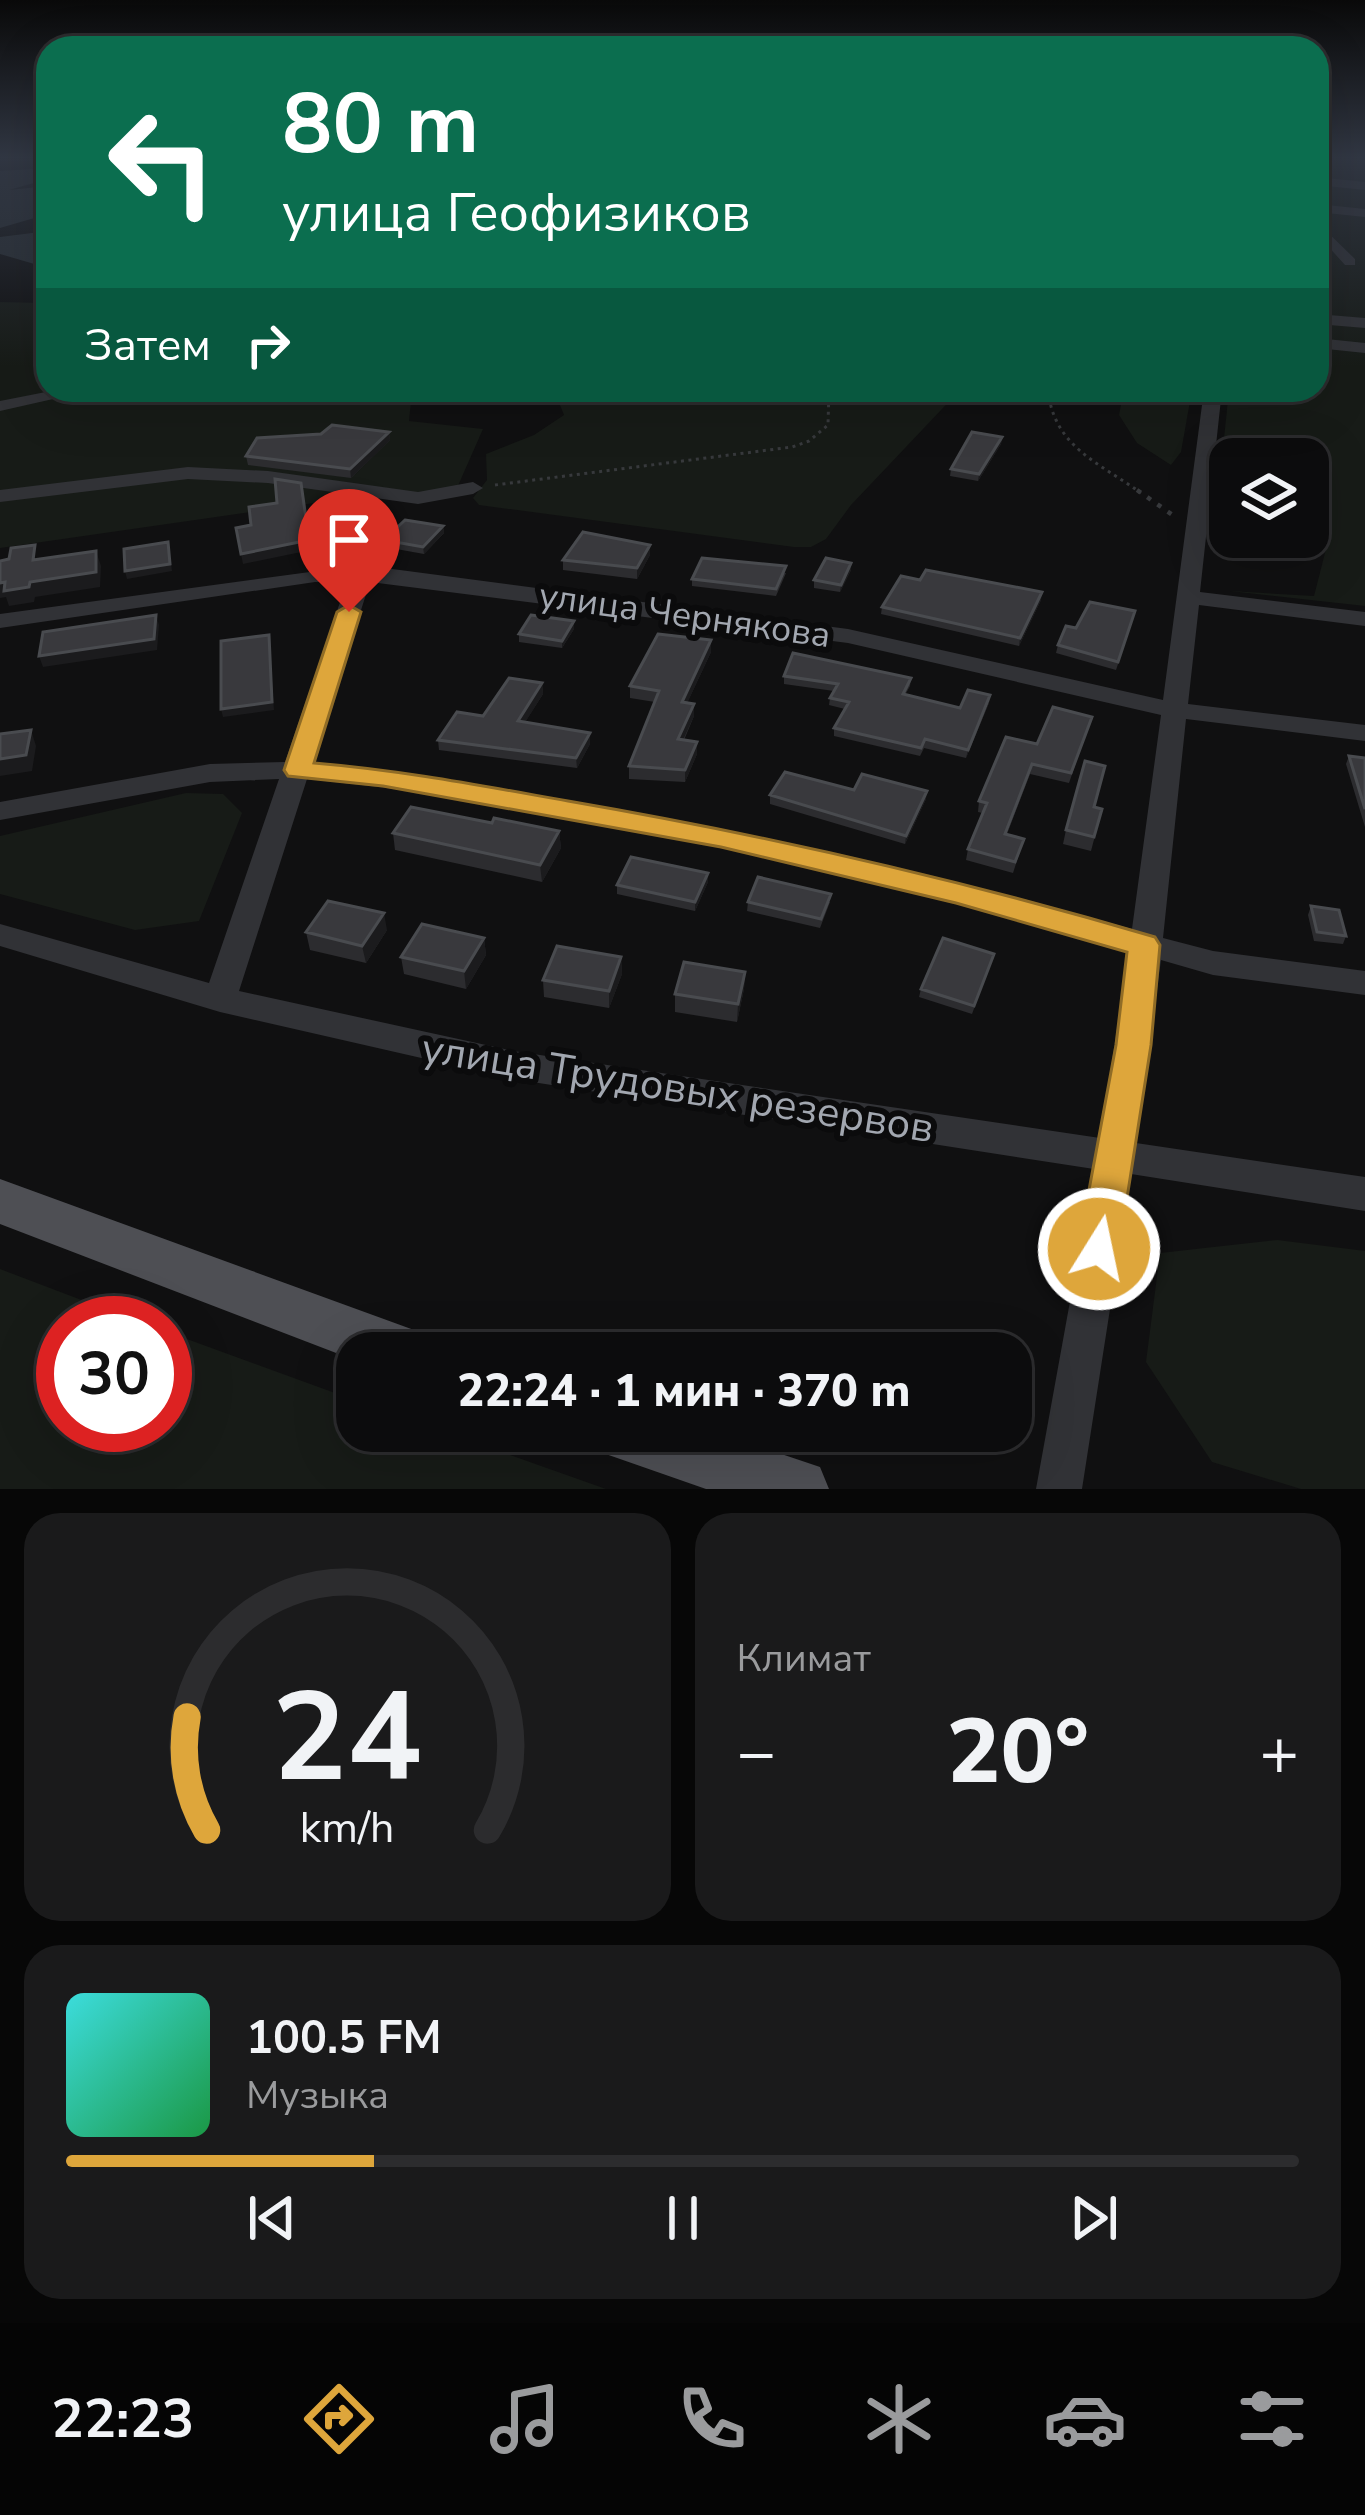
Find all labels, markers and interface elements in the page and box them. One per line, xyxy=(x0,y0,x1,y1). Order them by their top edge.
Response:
text: 80 m xyxy=(282,67,479,182)
icon: left xyxy=(84,84,240,240)
text: улица Геофизиков xyxy=(282,176,750,250)
icon: right xyxy=(235,312,301,378)
text: Затем xyxy=(84,315,211,376)
map controls xyxy=(1209,438,1329,558)
button: layers xyxy=(1209,438,1329,558)
pin xyxy=(298,489,400,612)
icon: arrive xyxy=(316,507,382,573)
street label: улица Чернякова xyxy=(536,571,834,660)
street label: улица Трудовых резервов xyxy=(418,1020,938,1157)
position arrow xyxy=(1036,1186,1162,1312)
speed limit sign: 30 xyxy=(36,1296,192,1452)
text: 22:24 · 1 мин · 370 m xyxy=(457,1361,911,1422)
text: Климат xyxy=(737,1632,871,1685)
text: 24 xyxy=(272,1653,422,1823)
text: 20° xyxy=(946,1691,1089,1814)
text: − xyxy=(737,1708,776,1798)
text: + xyxy=(1259,1708,1299,1798)
text: km/h xyxy=(300,1799,395,1857)
text: 100.5 FM xyxy=(246,2008,442,2069)
text: Музыка xyxy=(246,2069,389,2122)
icon: previous xyxy=(239,2185,305,2251)
icon: pause xyxy=(650,2185,716,2251)
icon: next xyxy=(1061,2185,1127,2251)
icon: directions xyxy=(297,2377,381,2461)
icon: music xyxy=(483,2377,567,2461)
icon: phone xyxy=(670,2377,754,2461)
icon: climate xyxy=(857,2377,941,2461)
icon: car xyxy=(1043,2377,1127,2461)
icon: filters xyxy=(1230,2377,1314,2461)
text: 22:23 xyxy=(51,2382,194,2456)

